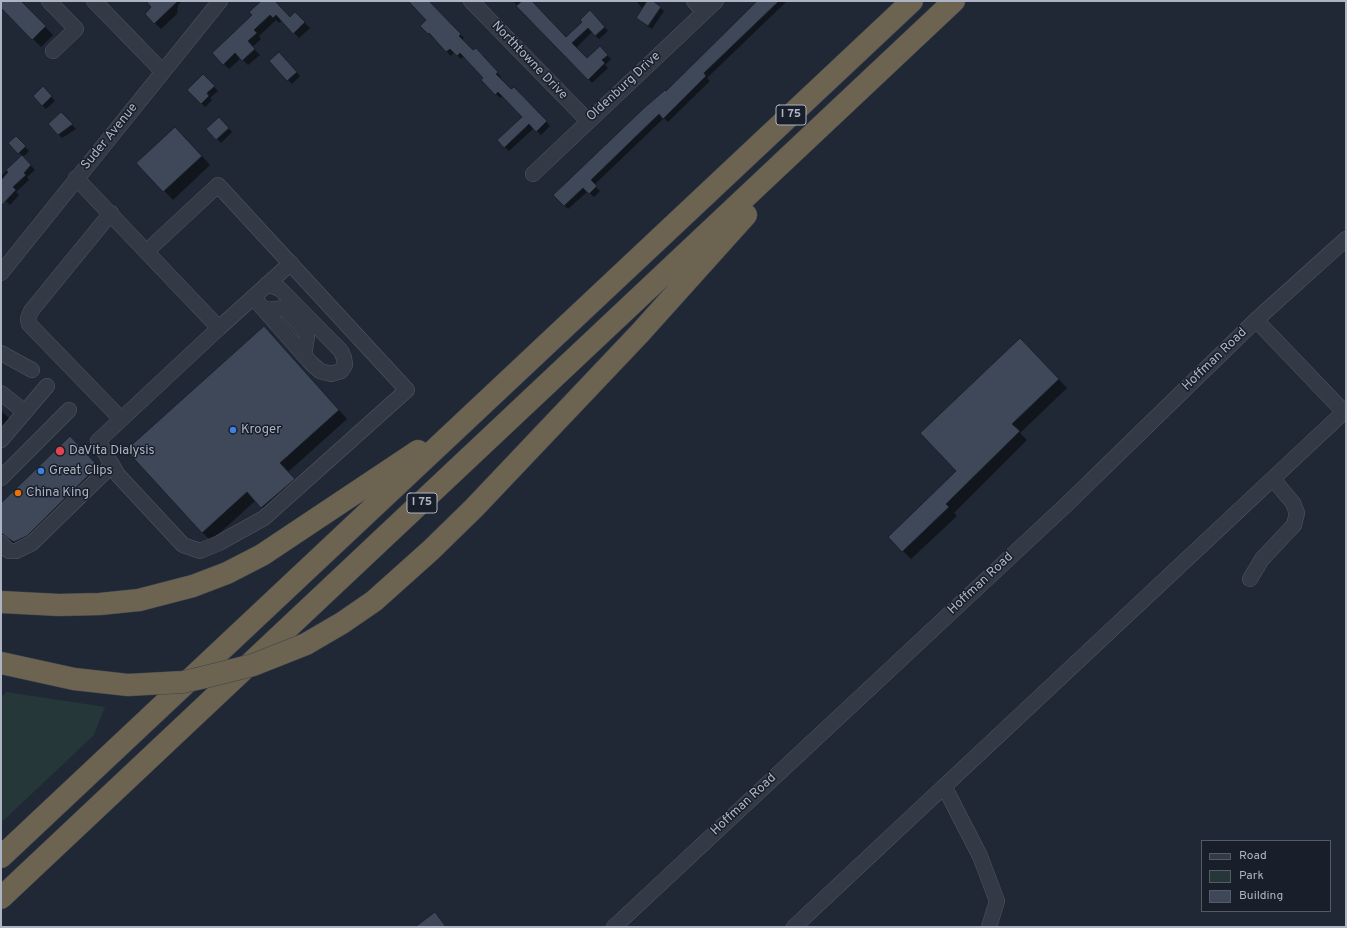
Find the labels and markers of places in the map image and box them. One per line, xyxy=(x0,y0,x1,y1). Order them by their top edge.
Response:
place label: Kroger xyxy=(241,422,281,438)
marker: Kroger xyxy=(228,425,238,435)
place label: DaVita Dialysis xyxy=(69,443,155,459)
marker: DaVita Dialysis xyxy=(54,445,66,457)
place label: Great Clips xyxy=(49,463,113,479)
marker: Great Clips xyxy=(36,466,46,476)
place label: China King xyxy=(26,485,89,501)
marker: China King xyxy=(13,488,23,498)

